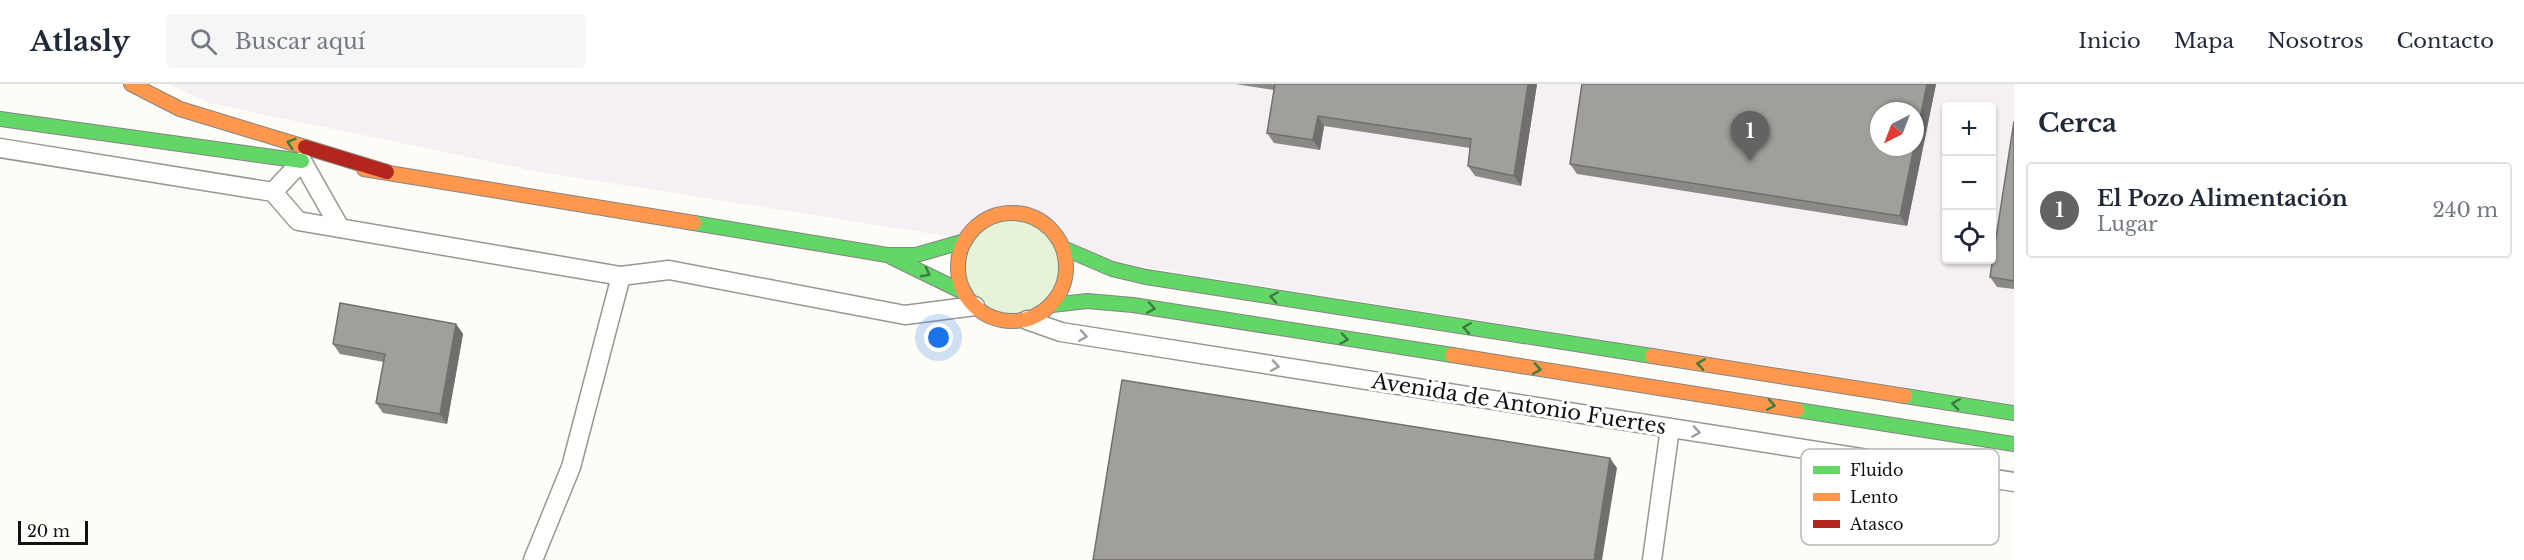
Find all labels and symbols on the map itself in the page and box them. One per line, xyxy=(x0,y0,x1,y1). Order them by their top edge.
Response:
north arrow xyxy=(1870,102,1924,156)
pin: 1 xyxy=(1730,112,1770,161)
one-way arrow xyxy=(286,138,297,150)
one-way arrow xyxy=(920,266,931,277)
one-way arrow xyxy=(1270,292,1279,304)
one-way arrow xyxy=(1147,302,1156,314)
one-way arrow xyxy=(1463,322,1472,334)
your location xyxy=(924,323,953,352)
one-way arrow xyxy=(1078,329,1087,341)
one-way arrow xyxy=(1339,332,1349,345)
one-way arrow xyxy=(1271,359,1280,371)
one-way arrow xyxy=(1697,359,1706,371)
one-way arrow xyxy=(1532,362,1541,374)
street label: Avenida de Antonio Fuertes xyxy=(1369,368,1668,440)
one-way arrow xyxy=(1766,398,1776,411)
one-way arrow xyxy=(1952,398,1962,411)
one-way arrow xyxy=(1691,425,1701,437)
legend xyxy=(1801,449,1999,545)
text: Fluido xyxy=(1850,460,1903,480)
text: Lento xyxy=(1850,487,1898,507)
text: Atasco xyxy=(1849,514,1903,534)
scale bar xyxy=(18,518,88,546)

